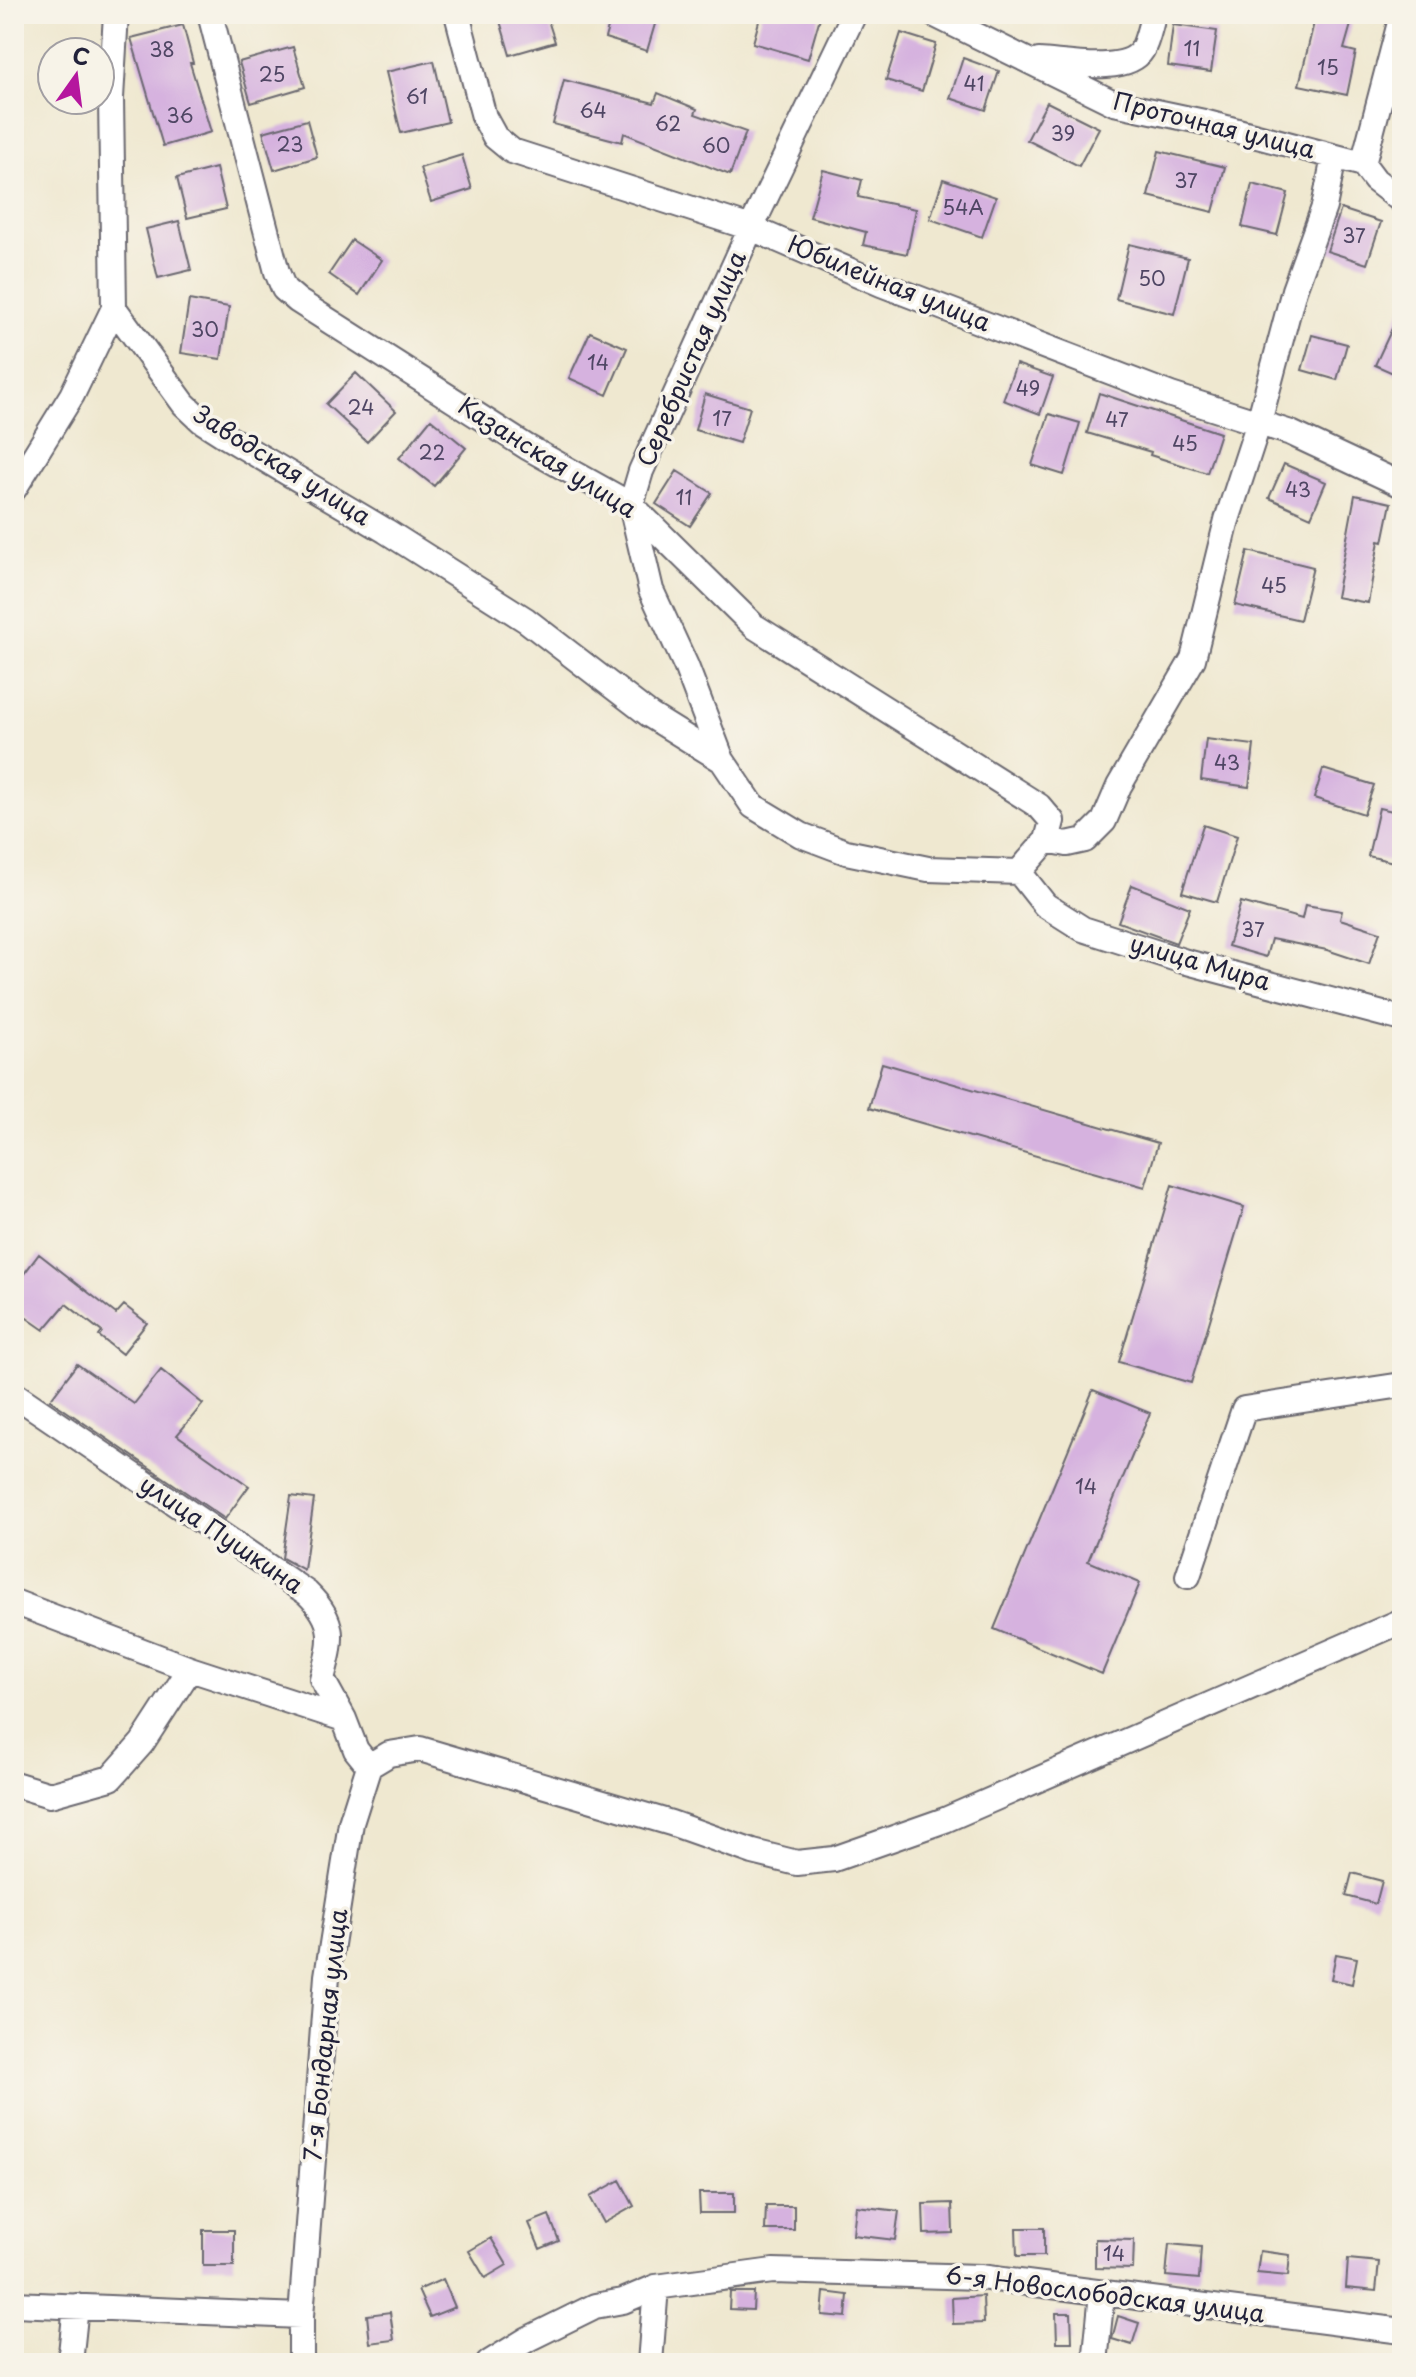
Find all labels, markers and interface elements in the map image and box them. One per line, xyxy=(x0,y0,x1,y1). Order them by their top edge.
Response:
house number: 11 xyxy=(1184,33,1200,63)
house number: 38 xyxy=(149,34,175,64)
north arrow xyxy=(36,36,116,116)
text: С xyxy=(69,37,93,73)
house number: 15 xyxy=(1317,52,1339,82)
house number: 25 xyxy=(259,59,285,89)
house number: 41 xyxy=(964,68,985,98)
house number: 61 xyxy=(406,81,428,111)
street label: Проточная улица xyxy=(1110,82,1319,167)
house number: 64 xyxy=(579,95,607,125)
house number: 36 xyxy=(166,100,194,130)
house number: 62 xyxy=(655,108,681,138)
house number: 39 xyxy=(1051,118,1075,148)
house number: 23 xyxy=(276,129,304,159)
house number: 60 xyxy=(702,130,730,160)
house number: 37 xyxy=(1174,165,1198,195)
house number: 54А xyxy=(942,192,984,222)
house number: 37 xyxy=(1342,220,1366,250)
street label: Юбилейная улица xyxy=(783,225,996,339)
street label: Серебристая улица xyxy=(626,245,754,472)
house number: 50 xyxy=(1138,263,1166,293)
house number: 30 xyxy=(191,314,219,344)
house number: 14 xyxy=(587,347,609,377)
house number: 49 xyxy=(1016,373,1040,403)
street label: Казанская улица xyxy=(452,387,644,526)
house number: 24 xyxy=(348,392,374,422)
street label: Заводская улица xyxy=(187,395,379,533)
house number: 17 xyxy=(712,403,732,433)
house number: 47 xyxy=(1105,404,1129,434)
house number: 45 xyxy=(1172,428,1198,458)
house number: 22 xyxy=(419,437,445,467)
house number: 43 xyxy=(1285,474,1311,504)
house number: 11 xyxy=(676,482,692,512)
house number: 45 xyxy=(1261,570,1287,600)
house number: 43 xyxy=(1214,747,1240,777)
house number: 37 xyxy=(1241,914,1265,944)
street label: улица Мира xyxy=(1126,924,1275,998)
street label: улица Пушкина xyxy=(133,1465,311,1602)
house number: 14 xyxy=(1075,1471,1097,1501)
street label: 7-я Бондарная улица xyxy=(293,1907,355,2163)
house number: 14 xyxy=(1103,2238,1125,2268)
street label: 6-я Новослободская улица xyxy=(944,2256,1267,2330)

